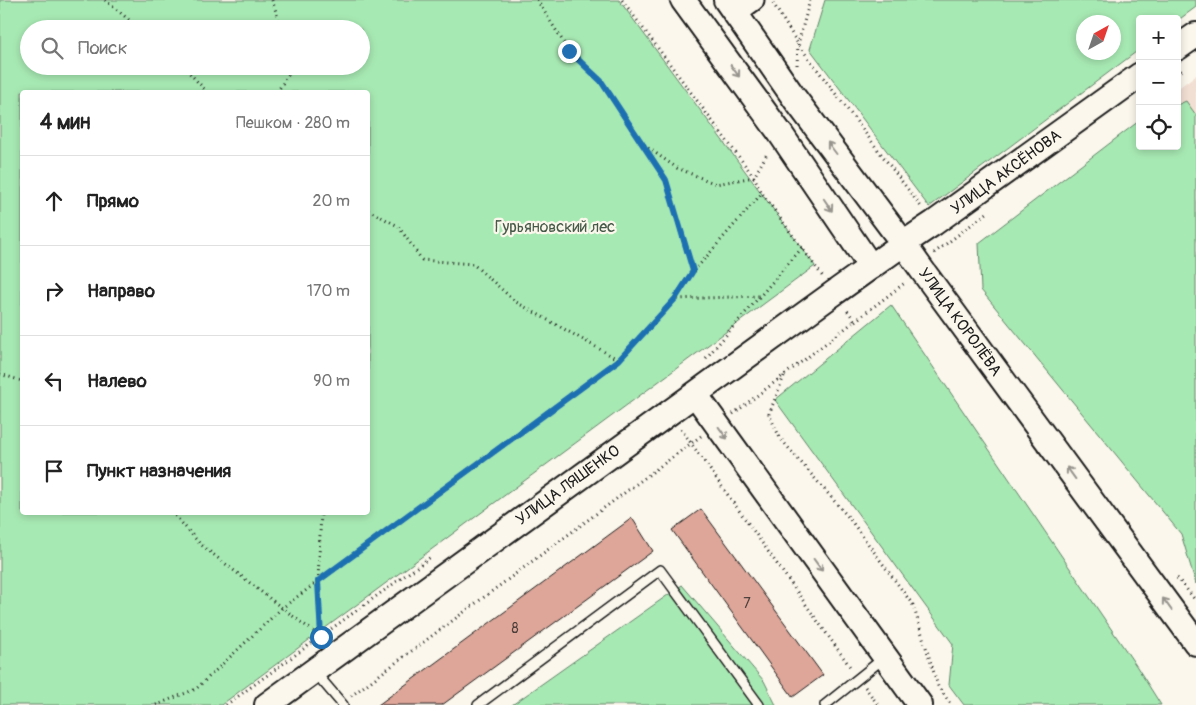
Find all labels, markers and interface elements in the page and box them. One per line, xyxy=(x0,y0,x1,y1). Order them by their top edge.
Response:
north arrow xyxy=(1076,15,1121,60)
map controls xyxy=(1136,15,1181,150)
button: + xyxy=(1136,15,1181,60)
search box xyxy=(20,20,370,75)
icon: search xyxy=(38,34,66,62)
text: Поиск xyxy=(78,36,128,60)
route end xyxy=(558,40,581,63)
button: − xyxy=(1136,60,1181,105)
one-way arrow xyxy=(730,64,740,78)
button: locate xyxy=(1136,105,1181,150)
text: 4 мин xyxy=(40,109,90,136)
text: Пешком · 280 m xyxy=(236,113,350,133)
street label: УЛИЦА АКСЁНОВА xyxy=(947,125,1065,219)
one-way arrow xyxy=(827,141,837,155)
icon: ahead xyxy=(40,187,68,215)
text: Прямо xyxy=(87,189,139,213)
text: 20 m xyxy=(312,191,350,211)
one-way arrow xyxy=(823,197,833,211)
park label: Гурьяновский лес xyxy=(495,217,615,237)
street label: УЛИЦА КОРОЛЁВА xyxy=(914,264,1006,380)
icon: right xyxy=(40,277,68,305)
text: Направо xyxy=(87,279,155,303)
text: 170 m xyxy=(307,281,350,301)
icon: left xyxy=(40,367,68,395)
text: Налево xyxy=(87,369,147,393)
text: 90 m xyxy=(313,371,350,391)
one-way arrow xyxy=(718,426,729,439)
street label: УЛИЦА ЛЯШЕНКО xyxy=(512,441,624,529)
icon: arrive xyxy=(40,457,68,485)
text: Пункт назначения xyxy=(87,459,231,483)
one-way arrow xyxy=(1066,466,1076,480)
one-way arrow xyxy=(813,558,824,571)
house number: 7 xyxy=(743,595,751,612)
one-way arrow xyxy=(1162,597,1172,611)
house number: 8 xyxy=(511,620,519,637)
route start xyxy=(310,626,333,649)

